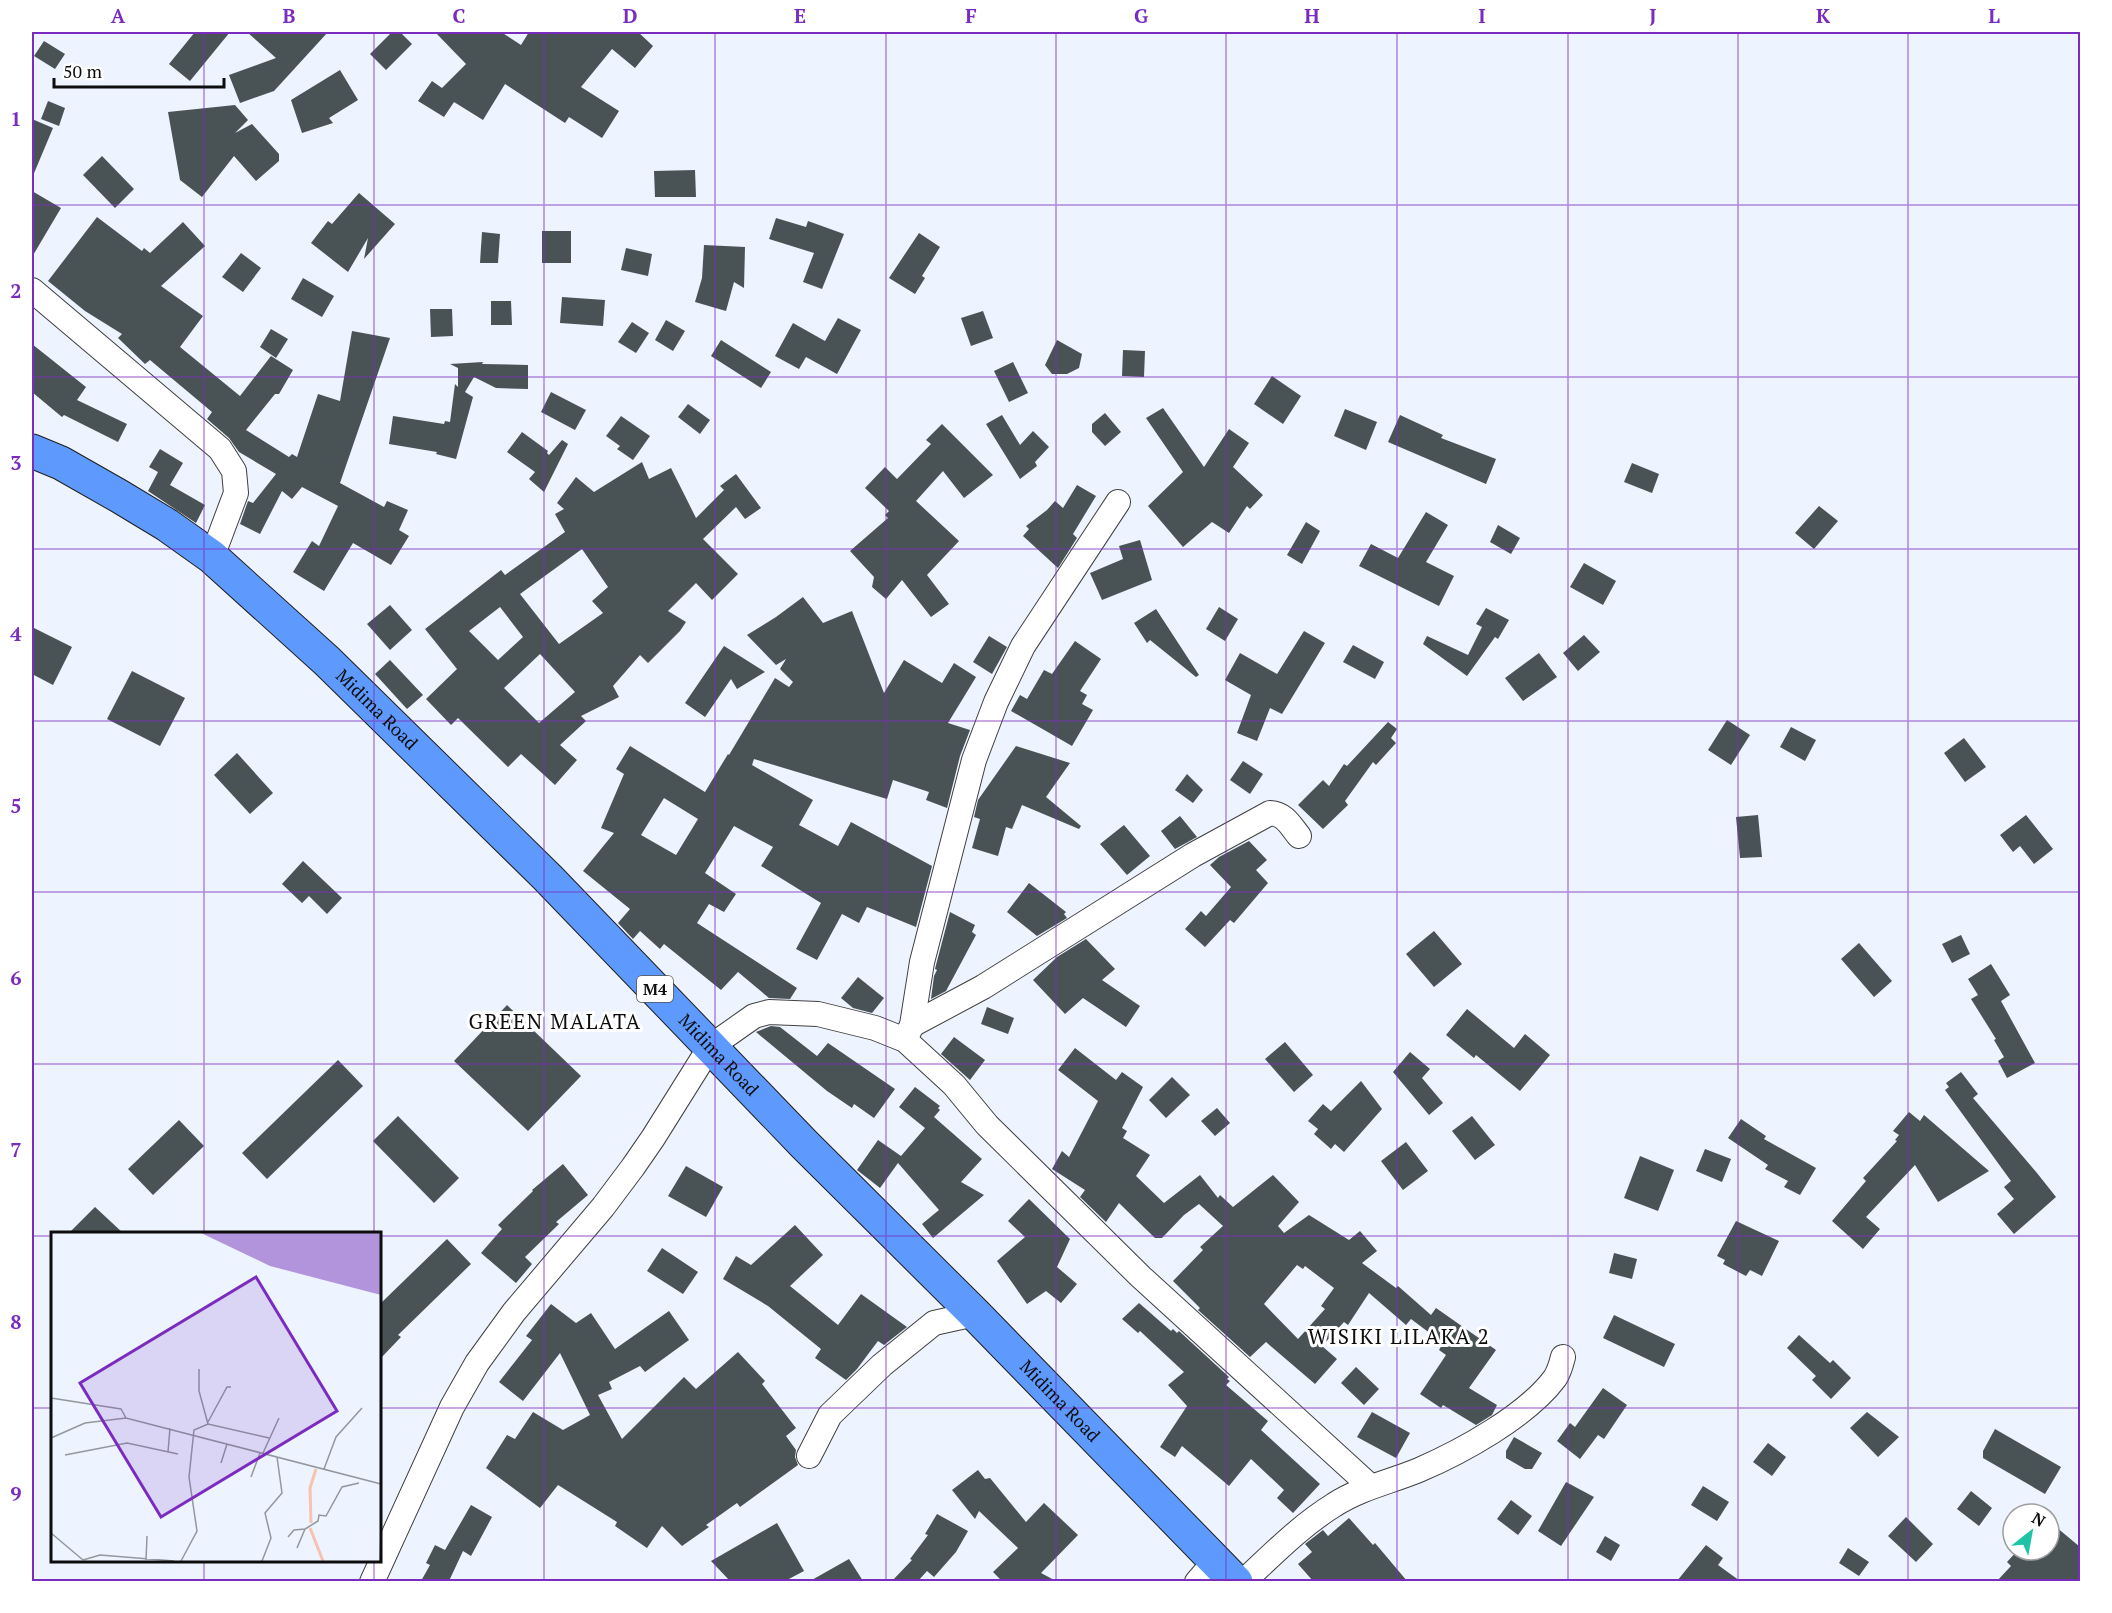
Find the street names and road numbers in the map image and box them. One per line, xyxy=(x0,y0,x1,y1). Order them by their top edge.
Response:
street label: Midima Road xyxy=(331,663,423,755)
road number: M4 xyxy=(637,976,673,1002)
street label: Midima Road xyxy=(674,1008,764,1101)
street label: Midima Road xyxy=(1015,1354,1106,1447)

